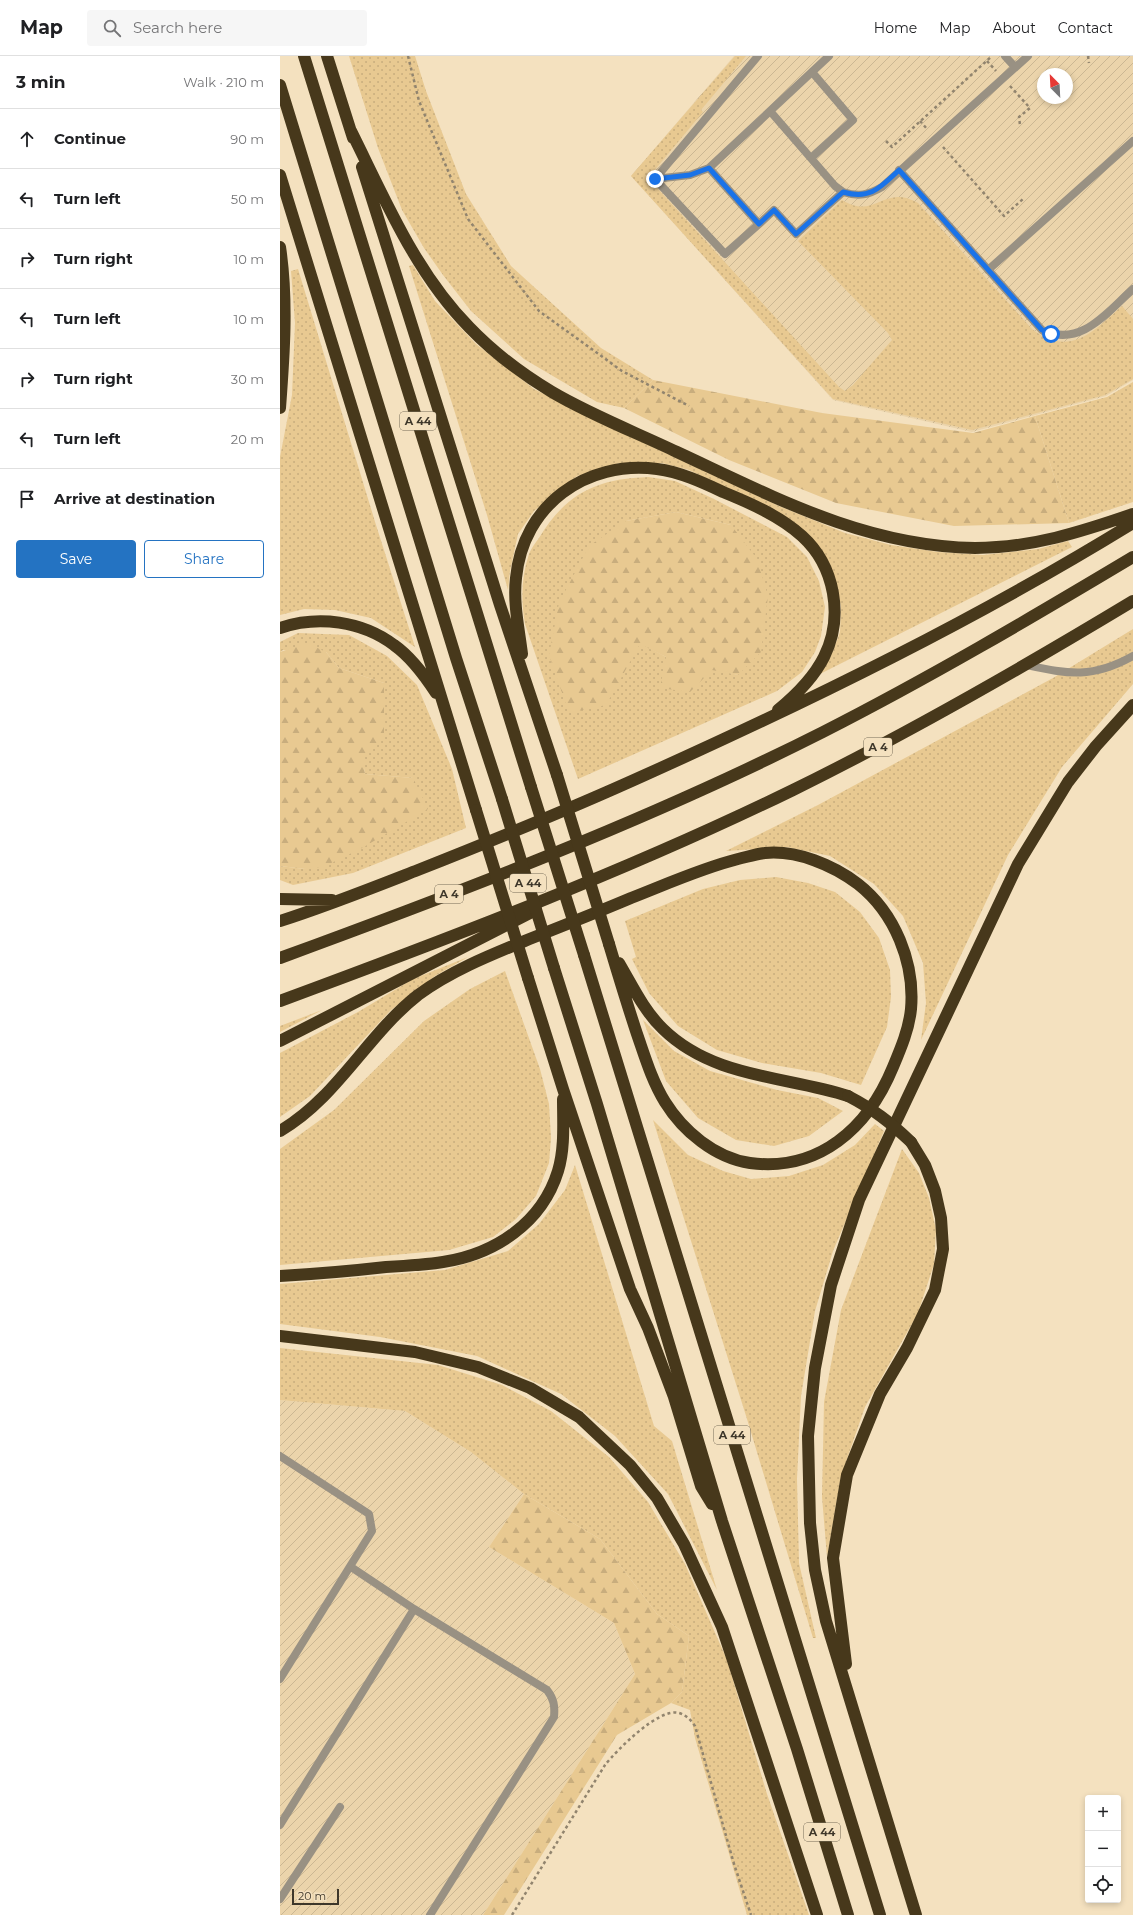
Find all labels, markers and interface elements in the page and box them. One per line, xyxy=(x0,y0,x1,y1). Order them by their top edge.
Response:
search box xyxy=(87,10,367,46)
text: Map xyxy=(20,16,63,39)
icon: search xyxy=(101,17,123,39)
text: Search here xyxy=(133,18,222,37)
text: Home xyxy=(874,19,917,37)
text: Map xyxy=(939,19,970,37)
text: About xyxy=(992,19,1036,37)
text: Contact xyxy=(1058,19,1113,37)
north arrow xyxy=(1037,68,1073,104)
text: 3 min xyxy=(16,72,66,92)
text: Walk · 210 m xyxy=(183,74,264,90)
icon: ahead xyxy=(16,128,38,150)
text: Continue xyxy=(54,129,126,148)
text: 90 m xyxy=(230,131,264,147)
route end xyxy=(646,170,664,188)
icon: left xyxy=(16,188,38,210)
text: Turn left xyxy=(54,189,121,208)
text: 50 m xyxy=(231,191,264,207)
icon: right xyxy=(16,248,38,270)
text: Turn right xyxy=(54,249,133,268)
text: 10 m xyxy=(234,251,264,267)
icon: left xyxy=(16,308,38,330)
text: Turn left xyxy=(54,309,121,328)
text: 10 m xyxy=(234,311,264,327)
route start xyxy=(1042,325,1060,343)
icon: right xyxy=(16,368,38,390)
text: Turn right xyxy=(54,369,133,388)
text: 30 m xyxy=(231,371,264,387)
road number: A 44 xyxy=(400,412,436,430)
icon: left xyxy=(16,428,38,450)
text: Turn left xyxy=(54,429,121,448)
text: 20 m xyxy=(231,431,264,447)
icon: arrive xyxy=(16,488,38,510)
text: Arrive at destination xyxy=(54,489,215,508)
button: Save xyxy=(16,540,136,578)
button: Share xyxy=(144,540,264,578)
road number: A 4 xyxy=(864,738,892,756)
road number: A 44 xyxy=(510,874,546,892)
road number: A 4 xyxy=(435,885,463,903)
road number: A 44 xyxy=(714,1426,750,1444)
map controls xyxy=(1085,1795,1121,1903)
button: + xyxy=(1085,1795,1121,1831)
road number: A 44 xyxy=(804,1823,840,1841)
button: − xyxy=(1085,1831,1121,1867)
button: locate xyxy=(1085,1867,1121,1903)
scale bar xyxy=(292,1887,339,1906)
text: 20 m xyxy=(298,1889,326,1903)

